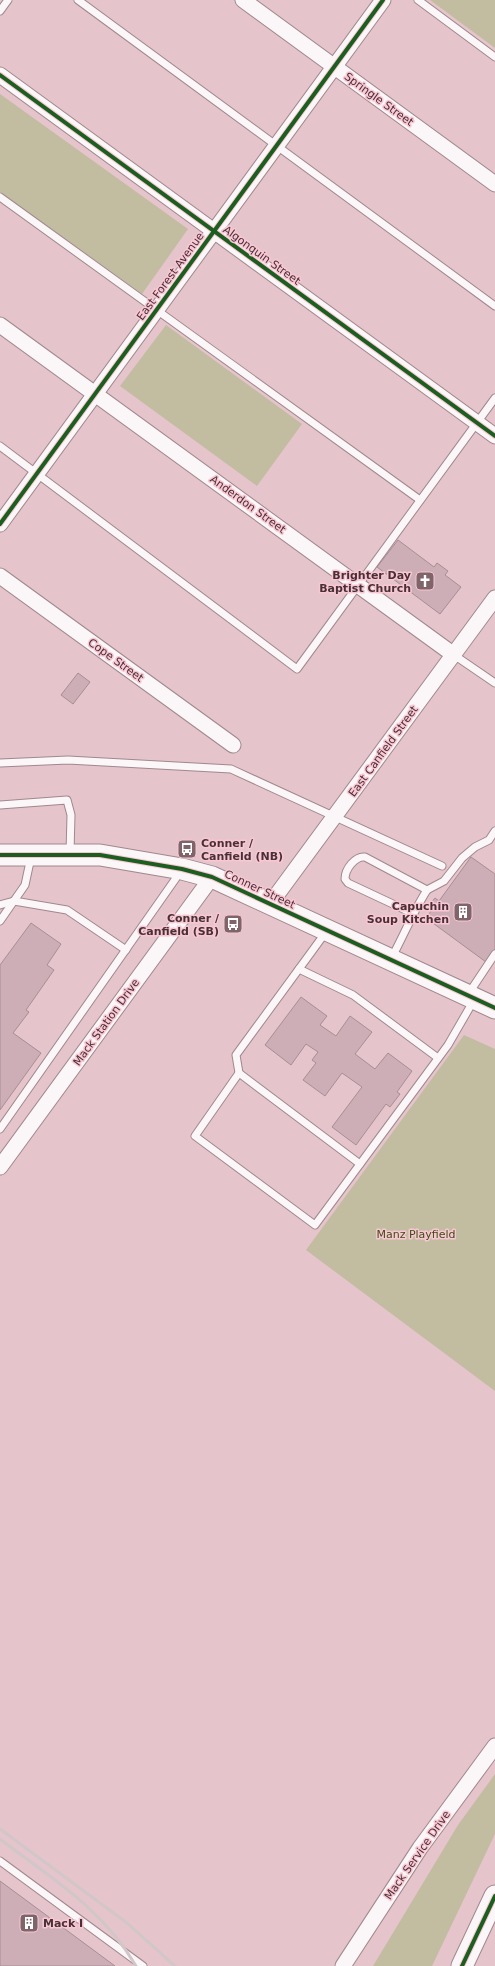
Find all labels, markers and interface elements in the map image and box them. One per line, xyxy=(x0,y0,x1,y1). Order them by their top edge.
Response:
street label: Springle Street xyxy=(342,70,416,129)
street label: Algonquin Street xyxy=(221,223,303,288)
street label: East Forest Avenue xyxy=(134,230,207,323)
street label: Anderdon Street xyxy=(207,473,289,537)
place label: Brighter Day Baptist Church xyxy=(319,569,411,595)
church icon: Brighter Day Baptist Church xyxy=(414,570,436,592)
street label: Cope Street xyxy=(86,636,146,685)
street label: East Canfield Street xyxy=(346,703,421,799)
place label: Conner / Canfield (NB) xyxy=(201,837,283,863)
bus stop icon: Conner / Canfield (NB) xyxy=(176,838,198,860)
street label: Conner Street xyxy=(222,867,298,912)
place label: Capuchin Soup Kitchen xyxy=(367,900,449,926)
building icon: Capuchin Soup Kitchen xyxy=(452,901,474,923)
place label: Conner / Canfield (SB) xyxy=(138,912,220,938)
bus stop icon: Conner / Canfield (SB) xyxy=(222,913,244,935)
street label: Mack Station Drive xyxy=(71,976,142,1068)
park label: Manz Playfield xyxy=(376,1228,456,1241)
street label: Mack Service Drive xyxy=(382,1808,453,1902)
building icon: Mack I xyxy=(18,1912,40,1934)
place label: Mack I xyxy=(43,1917,83,1930)

